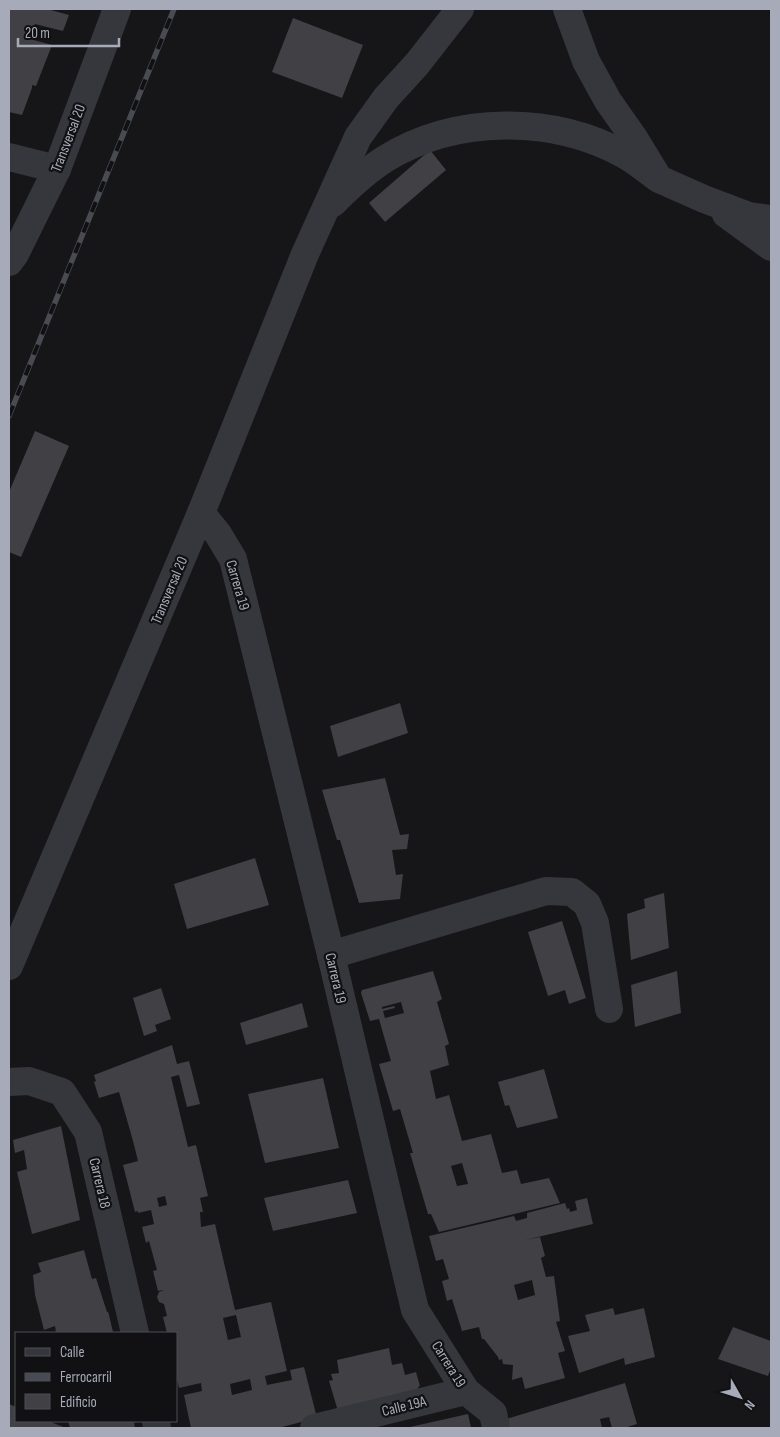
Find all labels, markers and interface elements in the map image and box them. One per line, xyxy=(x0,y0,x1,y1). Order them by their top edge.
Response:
scale bar xyxy=(18,15,119,47)
text: 20 m xyxy=(25,24,50,43)
street label: Transversal 20 xyxy=(47,101,90,175)
street label: Transversal 20 xyxy=(147,554,192,627)
street label: Carrera 19 xyxy=(221,558,254,612)
street label: Carrera 19 xyxy=(320,951,351,1005)
street label: Carrera 18 xyxy=(84,1156,115,1210)
legend xyxy=(15,1332,178,1422)
street label: Carrera 19 xyxy=(427,1337,470,1391)
text: Calle xyxy=(60,1343,84,1362)
text: Ferrocarril xyxy=(60,1368,112,1387)
north arrow xyxy=(715,1372,765,1422)
street label: Calle 19A xyxy=(380,1392,429,1421)
text: Edificio xyxy=(60,1393,97,1412)
text: N xyxy=(741,1397,759,1413)

